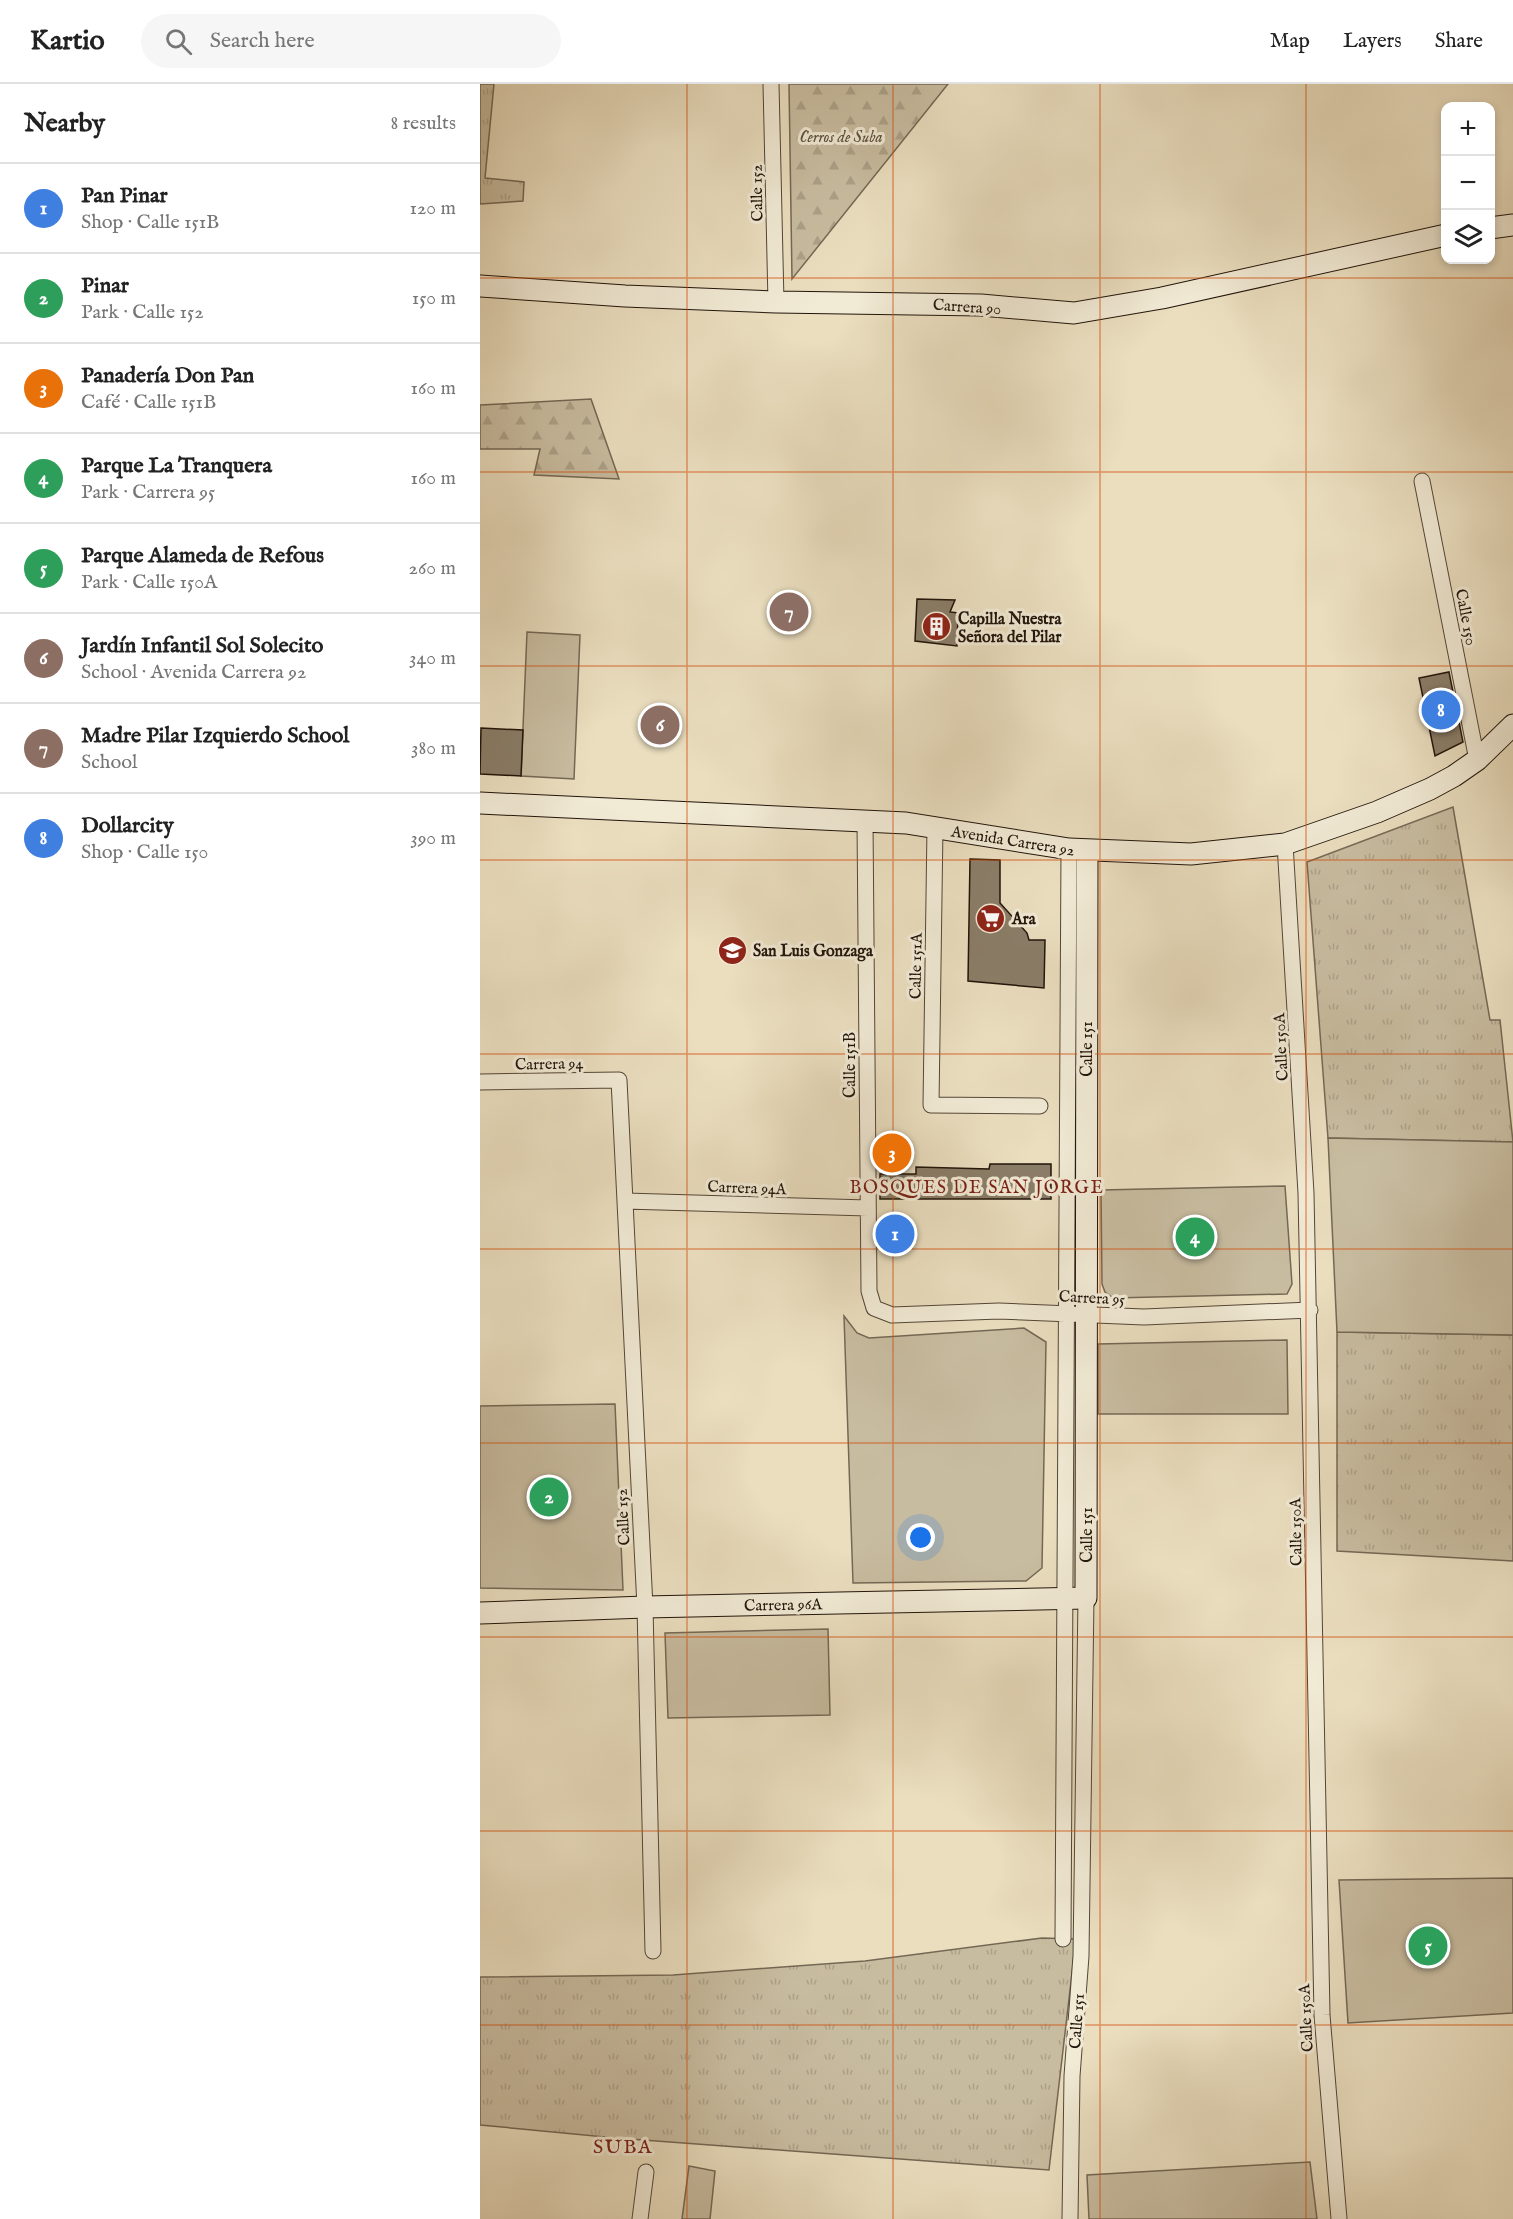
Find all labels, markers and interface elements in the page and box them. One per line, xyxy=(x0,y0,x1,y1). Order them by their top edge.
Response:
search box xyxy=(141,14,561,68)
text: Kartio xyxy=(30,24,105,59)
icon: search xyxy=(162,25,195,58)
text: Search here xyxy=(210,27,315,55)
text: Map xyxy=(1270,28,1310,55)
text: Layers xyxy=(1343,28,1402,55)
text: Share xyxy=(1435,28,1483,55)
map controls xyxy=(1441,102,1495,264)
button: + xyxy=(1441,102,1495,156)
text: Nearby xyxy=(24,107,105,140)
text: 8 results xyxy=(390,111,456,136)
park label: Cerros de Suba xyxy=(799,128,883,148)
button: − xyxy=(1441,156,1495,210)
street label: Calle 152 xyxy=(748,164,768,222)
text: Pan Pinar xyxy=(81,182,168,210)
text: 1 xyxy=(40,196,47,221)
text: 120 m xyxy=(410,196,456,221)
text: Shop · Calle 151B xyxy=(81,210,219,235)
button: layers xyxy=(1441,210,1495,264)
text: Pinar xyxy=(81,272,129,300)
text: 2 xyxy=(39,286,48,311)
text: 150 m xyxy=(412,286,456,311)
street label: Carrera 90 xyxy=(932,296,1002,320)
text: Park · Calle 152 xyxy=(81,300,204,325)
text: Panadería Don Pan xyxy=(81,362,254,390)
text: 3 xyxy=(40,376,47,401)
text: 160 m xyxy=(410,376,456,401)
text: Café · Calle 151B xyxy=(81,390,216,415)
text: Parque La Tranquera xyxy=(81,452,272,480)
text: 4 xyxy=(39,466,48,491)
text: 160 m xyxy=(410,466,456,491)
text: Park · Carrera 95 xyxy=(81,480,215,505)
text: Parque Alameda de Refous xyxy=(81,542,324,570)
text: 5 xyxy=(40,556,47,581)
text: 260 m xyxy=(409,556,456,581)
text: Park · Calle 150A xyxy=(81,570,218,595)
street label: Calle 150 xyxy=(1450,587,1480,648)
pin: 7 xyxy=(770,590,808,634)
place label: Capilla Nuestra Señora del Pilar xyxy=(958,610,1062,648)
building icon: Capilla Nuestra Señora del Pilar xyxy=(921,611,953,643)
text: Jardín Infantil Sol Solecito xyxy=(81,632,323,660)
text: 6 xyxy=(39,646,48,671)
text: 340 m xyxy=(409,646,456,671)
text: School · Avenida Carrera 92 xyxy=(81,660,306,685)
pin: 8 xyxy=(1422,688,1460,732)
pin: 6 xyxy=(640,702,680,748)
text: Madre Pilar Izquierdo School xyxy=(81,722,349,750)
text: 7 xyxy=(39,736,48,761)
text: 380 m xyxy=(411,736,456,761)
text: School xyxy=(81,750,137,775)
text: Dollarcity xyxy=(81,812,174,840)
street label: Avenida Carrera 92 xyxy=(949,822,1076,862)
text: 8 xyxy=(40,826,47,851)
text: 390 m xyxy=(410,826,456,851)
text: Shop · Calle 150 xyxy=(81,840,208,865)
supermarket icon: Ara xyxy=(975,902,1007,934)
place label: Ara xyxy=(1011,910,1037,930)
street label: Calle 151A xyxy=(906,931,928,999)
school or university icon: San Luis Gonzaga xyxy=(716,934,748,966)
place label: San Luis Gonzaga xyxy=(753,942,874,962)
street label: Calle 150A xyxy=(1270,1011,1294,1081)
street label: Calle 151 xyxy=(1078,1021,1098,1077)
street label: Calle 151B xyxy=(841,1032,861,1098)
street label: Carrera 94 xyxy=(515,1054,584,1076)
pin: 3 xyxy=(872,1130,912,1176)
district label: BOSQUES DE SAN JORGE xyxy=(850,1177,1104,1200)
street label: Carrera 94A xyxy=(707,1178,788,1200)
pin: 1 xyxy=(876,1212,914,1256)
pin: 4 xyxy=(1176,1214,1214,1260)
street label: Carrera 95 xyxy=(1058,1287,1126,1311)
pin: 2 xyxy=(530,1474,568,1520)
street label: Calle 152 xyxy=(613,1488,635,1546)
street label: Calle 150A xyxy=(1286,1496,1308,1566)
street label: Calle 151 xyxy=(1078,1507,1098,1563)
your location xyxy=(906,1523,935,1552)
street label: Carrera 96A xyxy=(744,1595,824,1617)
pin: 5 xyxy=(1408,1924,1448,1968)
street label: Calle 150A xyxy=(1295,1982,1319,2052)
street label: Calle 151 xyxy=(1066,1993,1090,2050)
district label: SUBA xyxy=(593,2135,653,2160)

